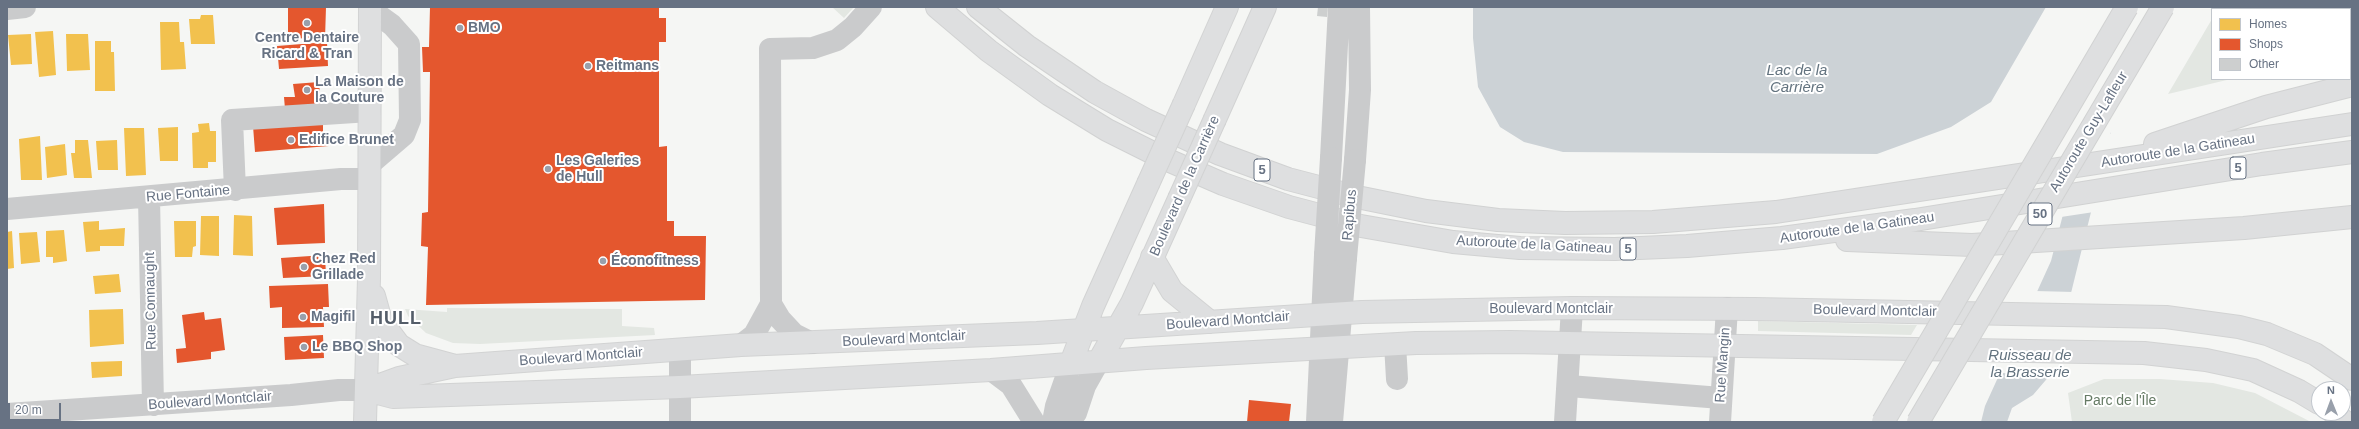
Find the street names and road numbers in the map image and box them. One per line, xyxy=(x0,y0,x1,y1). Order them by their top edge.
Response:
street label: Autoroute Guy-Lafleur xyxy=(2046,69,2132,195)
street label: Boulevard de la Carrière xyxy=(1146,113,1224,259)
street label: Autoroute de la Gatineau xyxy=(2100,131,2256,171)
road number: 5 xyxy=(2230,157,2246,179)
road number: 5 xyxy=(1254,159,1270,181)
street label: Rue Fontaine xyxy=(145,182,231,206)
street label: Rapibus xyxy=(1339,189,1361,241)
road number: 50 xyxy=(2028,203,2052,225)
street label: Autoroute de la Gatineau xyxy=(1779,209,1935,247)
street label: Autoroute de la Gatineau xyxy=(1456,233,1612,257)
road number: 5 xyxy=(1620,238,1636,260)
street label: Rue Connaught xyxy=(142,252,160,350)
street label: Boulevard Montclair xyxy=(1489,301,1613,317)
street label: Boulevard Montclair xyxy=(1813,302,1937,320)
street label: Boulevard Montclair xyxy=(1166,308,1290,334)
street label: Boulevard Montclair xyxy=(842,327,966,351)
street label: Rue Mangin xyxy=(1712,327,1734,403)
street label: Boulevard Montclair xyxy=(519,344,643,370)
street label: Boulevard Montclair xyxy=(148,388,272,414)

